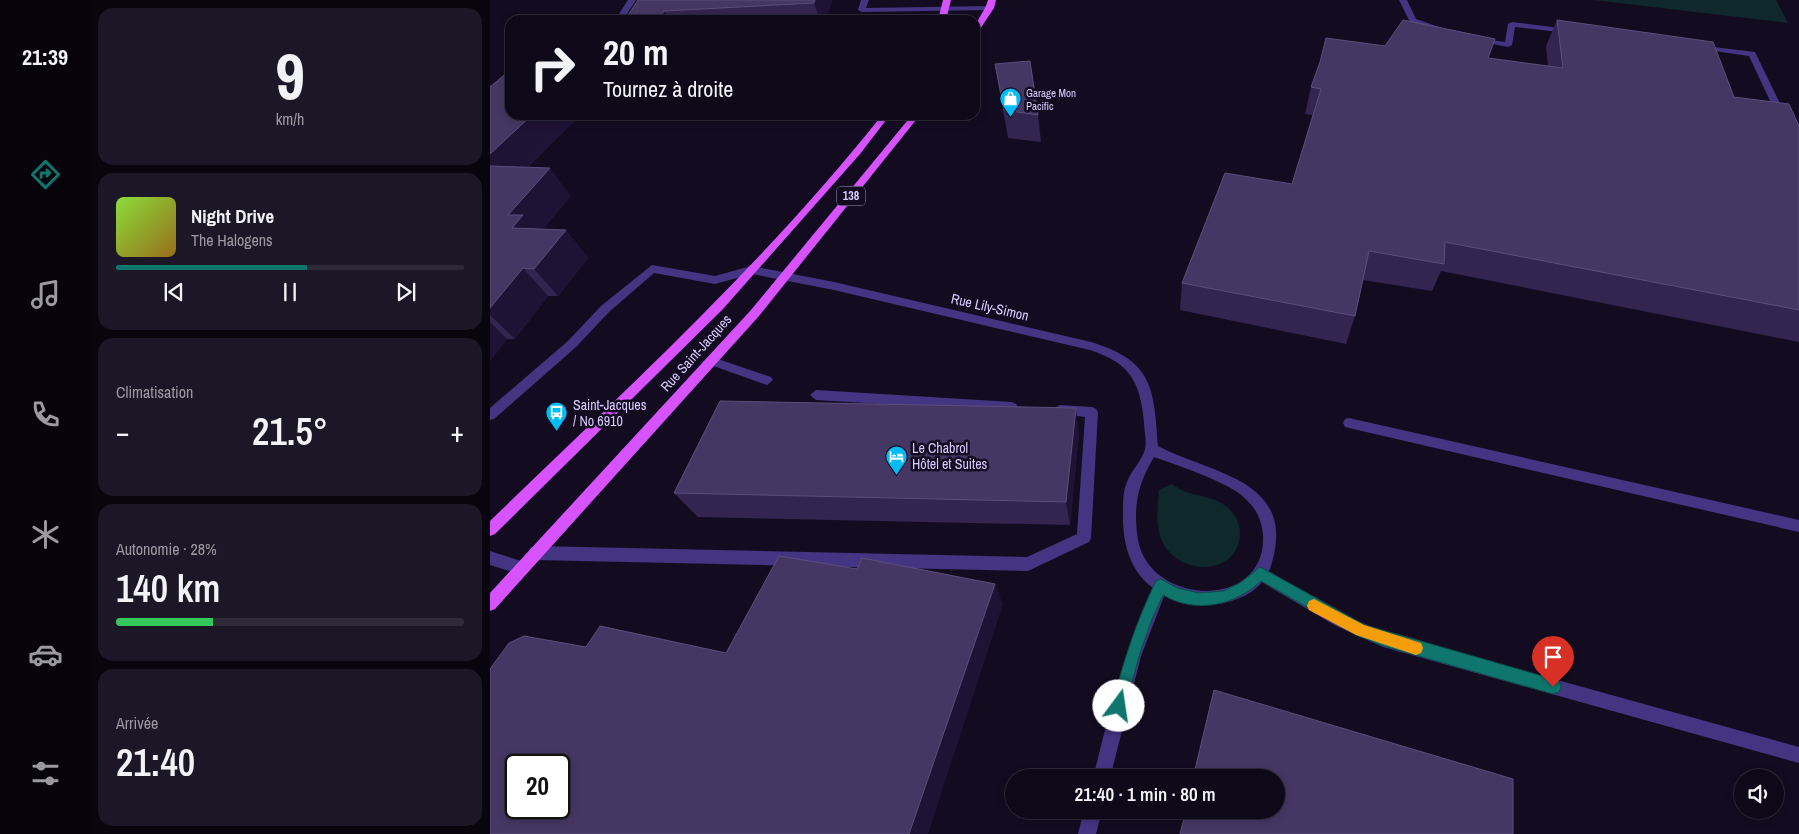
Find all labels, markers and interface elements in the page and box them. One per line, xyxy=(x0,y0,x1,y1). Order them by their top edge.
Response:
text: 20 m xyxy=(603,29,668,76)
text: 9 xyxy=(275,32,305,119)
icon: right xyxy=(520,35,585,100)
text: 21:39 xyxy=(22,42,68,72)
text: Tournez à droite xyxy=(603,74,733,104)
place label: Garage Mon Pacific xyxy=(1026,86,1076,113)
shop icon: Garage Mon Pacific xyxy=(998,87,1022,118)
text: km/h xyxy=(276,108,304,130)
icon: directions xyxy=(28,157,63,192)
road number: 138 xyxy=(837,187,865,206)
text: Night Drive xyxy=(191,203,274,229)
text: The Halogens xyxy=(191,229,273,251)
icon: music xyxy=(28,277,63,312)
icon: previous xyxy=(160,278,188,306)
icon: pause xyxy=(276,278,304,306)
icon: next xyxy=(392,278,420,306)
street label: Rue Lily-Simon xyxy=(949,289,1031,325)
street label: Rue Saint-Jacques xyxy=(657,311,736,395)
text: Climatisation xyxy=(116,381,193,403)
place label: Saint-Jacques / No 6910 xyxy=(573,396,647,430)
icon: phone xyxy=(28,397,63,432)
bus stop icon: Saint-Jacques / No 6910 xyxy=(545,401,569,432)
text: 21.5° xyxy=(252,406,328,457)
text: − xyxy=(116,413,129,451)
text: + xyxy=(451,413,464,451)
place label: Le Chabrol Hôtel et Suites xyxy=(912,439,988,473)
hotel icon: Le Chabrol Hôtel et Suites xyxy=(884,444,908,475)
icon: climate xyxy=(28,517,63,552)
text: Autonomie · 28% xyxy=(116,538,217,560)
text: 140 km xyxy=(116,563,220,614)
pin xyxy=(1532,636,1574,687)
icon: car xyxy=(28,637,63,672)
icon: arrive xyxy=(1539,643,1567,671)
position arrow xyxy=(1092,679,1144,731)
text: Arrivée xyxy=(116,712,158,734)
text: 21:40 xyxy=(116,737,195,788)
speed limit sign: 20 xyxy=(505,754,570,819)
icon: filters xyxy=(28,756,63,791)
map controls xyxy=(1734,769,1784,819)
button: sound xyxy=(1734,769,1784,819)
text: 21:40 · 1 min · 80 m xyxy=(1075,781,1215,807)

